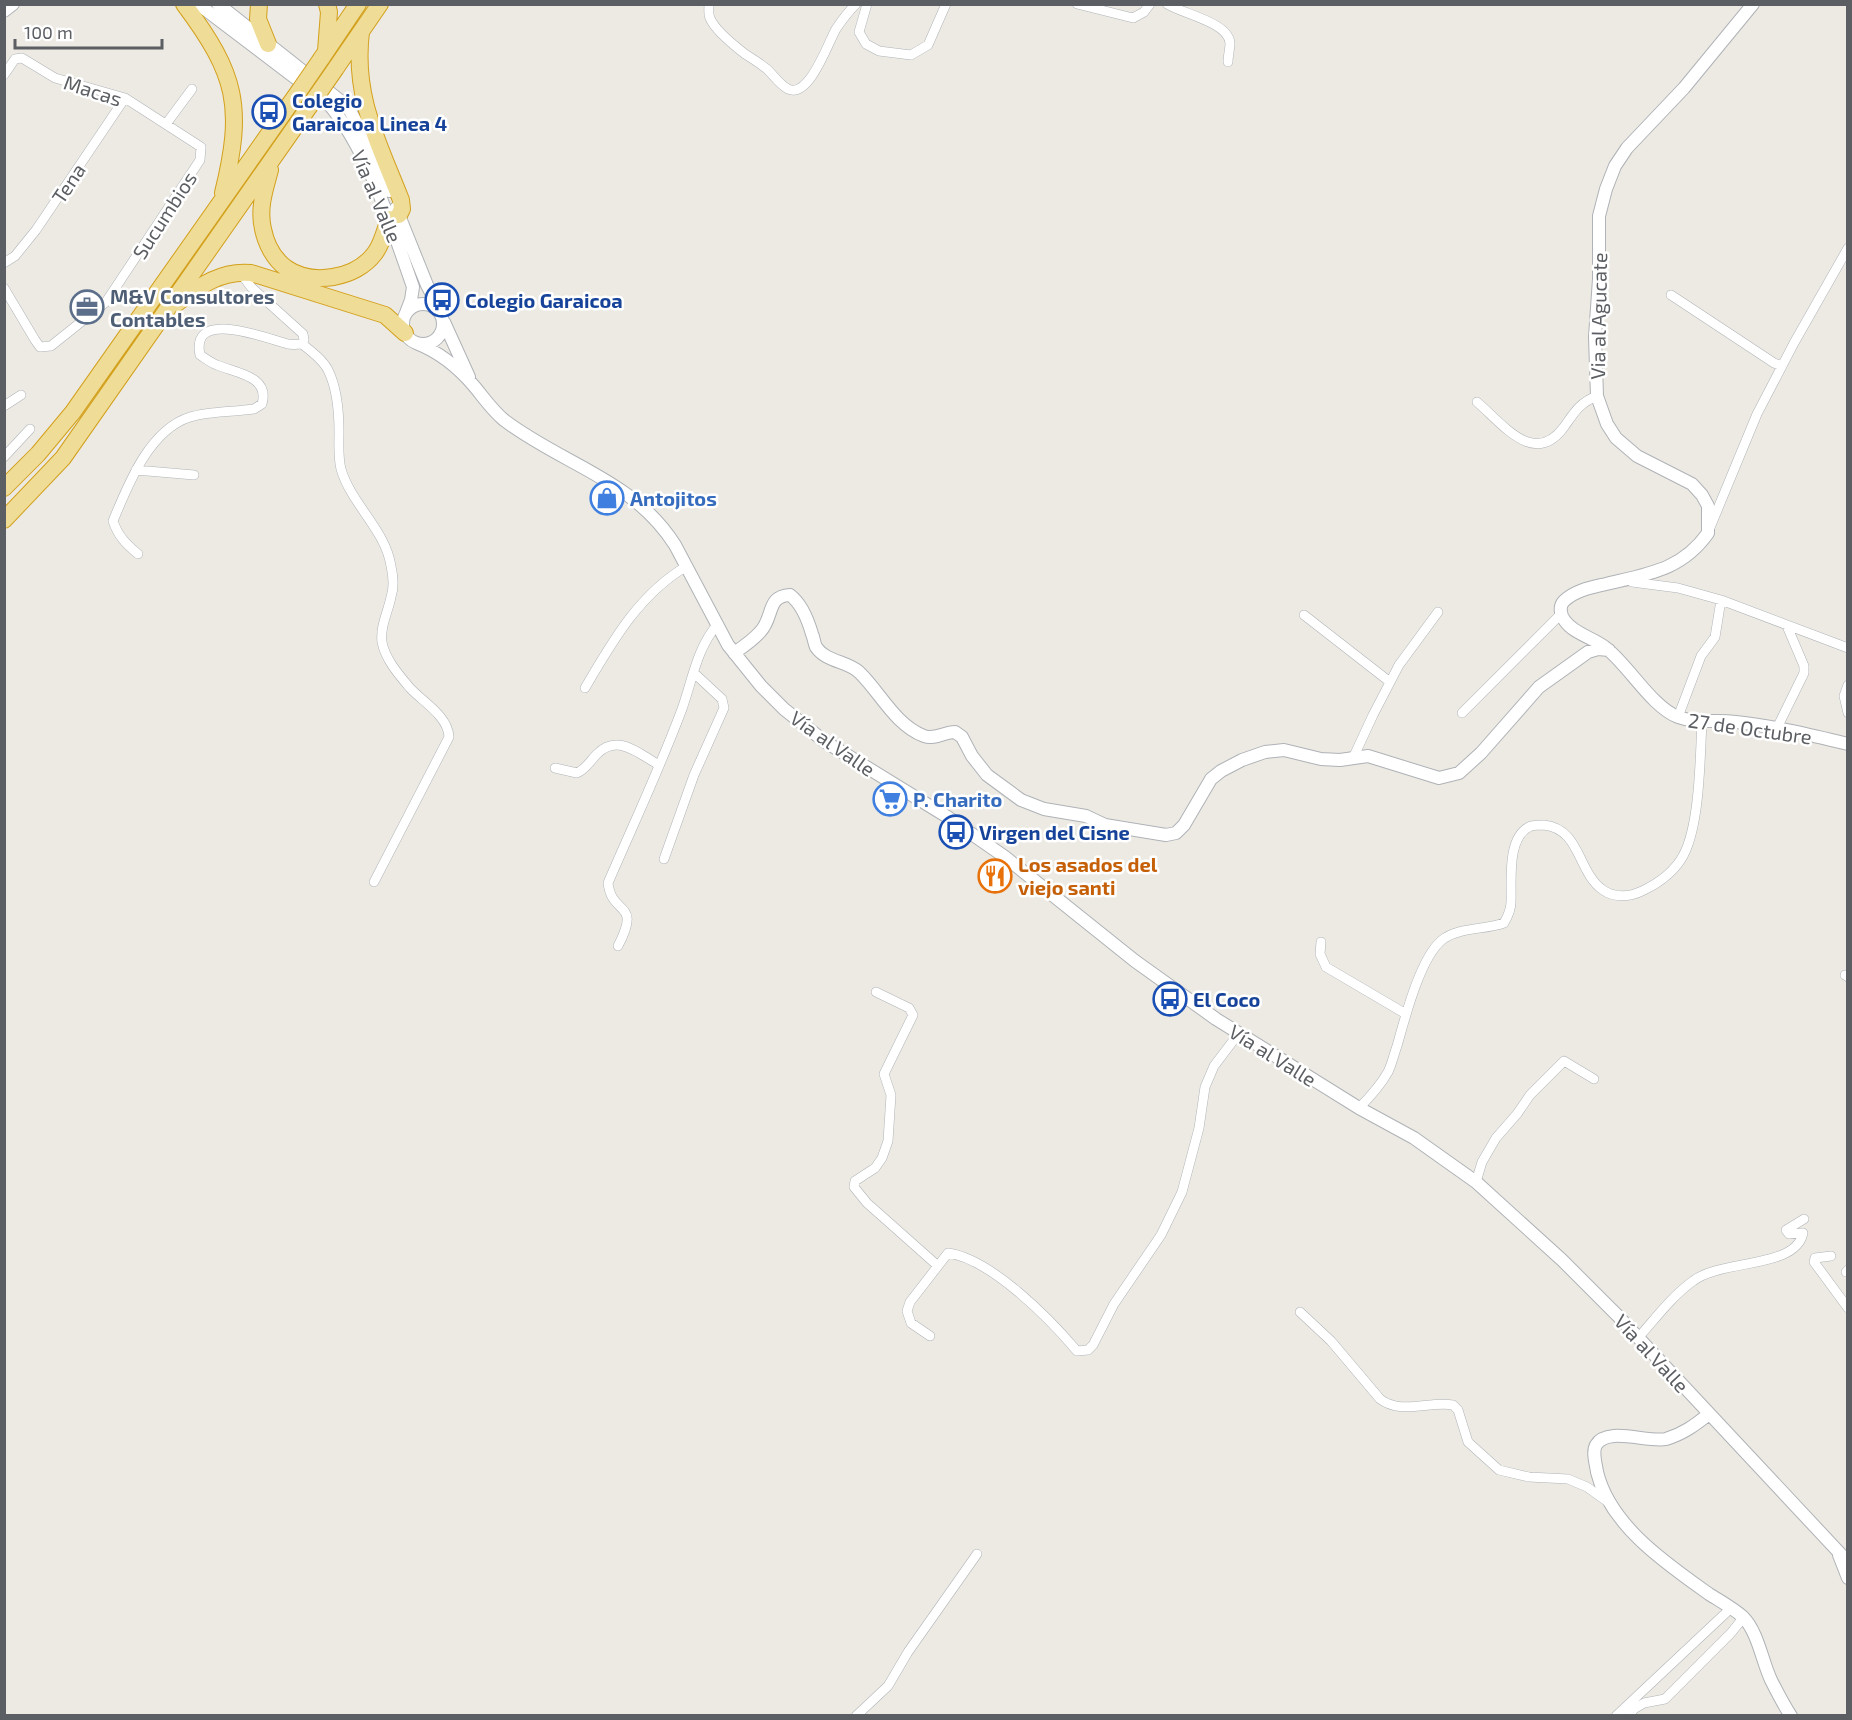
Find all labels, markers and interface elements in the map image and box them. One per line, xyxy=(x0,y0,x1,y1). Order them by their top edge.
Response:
scale bar xyxy=(15,12,162,50)
text: 100 m xyxy=(24,21,73,43)
street label: Macas xyxy=(61,69,125,111)
place label: Colegio Garaicoa Linea 4 xyxy=(292,88,448,135)
bus stop icon: Colegio Garaicoa Linea 4 xyxy=(251,94,287,130)
street label: Vía al Valle xyxy=(347,146,407,246)
street label: Tena xyxy=(46,159,90,207)
street label: Sucumbios xyxy=(127,167,201,263)
street label: Via al Agucate xyxy=(1585,252,1611,380)
bus stop icon: Colegio Garaicoa xyxy=(424,282,460,318)
place label: M&V Consultores Contables xyxy=(110,284,275,331)
place label: Colegio Garaicoa xyxy=(465,288,623,312)
office icon: M&V Consultores Contables xyxy=(69,289,105,325)
shop icon: Antojitos xyxy=(589,480,625,516)
place label: Antojitos xyxy=(630,486,717,510)
street label: Vía al Valle xyxy=(786,705,880,781)
street label: 27 de Octubre xyxy=(1687,707,1813,749)
supermarket icon: P. Charito xyxy=(872,781,908,817)
place label: P. Charito xyxy=(913,787,1002,811)
bus stop icon: Virgen del Cisne xyxy=(938,814,974,850)
place label: Virgen del Cisne xyxy=(979,820,1130,844)
place label: Los asados del viejo santi xyxy=(1018,852,1158,899)
restaurant icon: Los asados del viejo santi xyxy=(977,858,1013,894)
bus stop icon: El Coco xyxy=(1152,981,1188,1017)
place label: El Coco xyxy=(1193,987,1260,1011)
street label: Vía al Valle xyxy=(1225,1019,1321,1091)
street label: Vía al Valle xyxy=(1610,1309,1694,1397)

